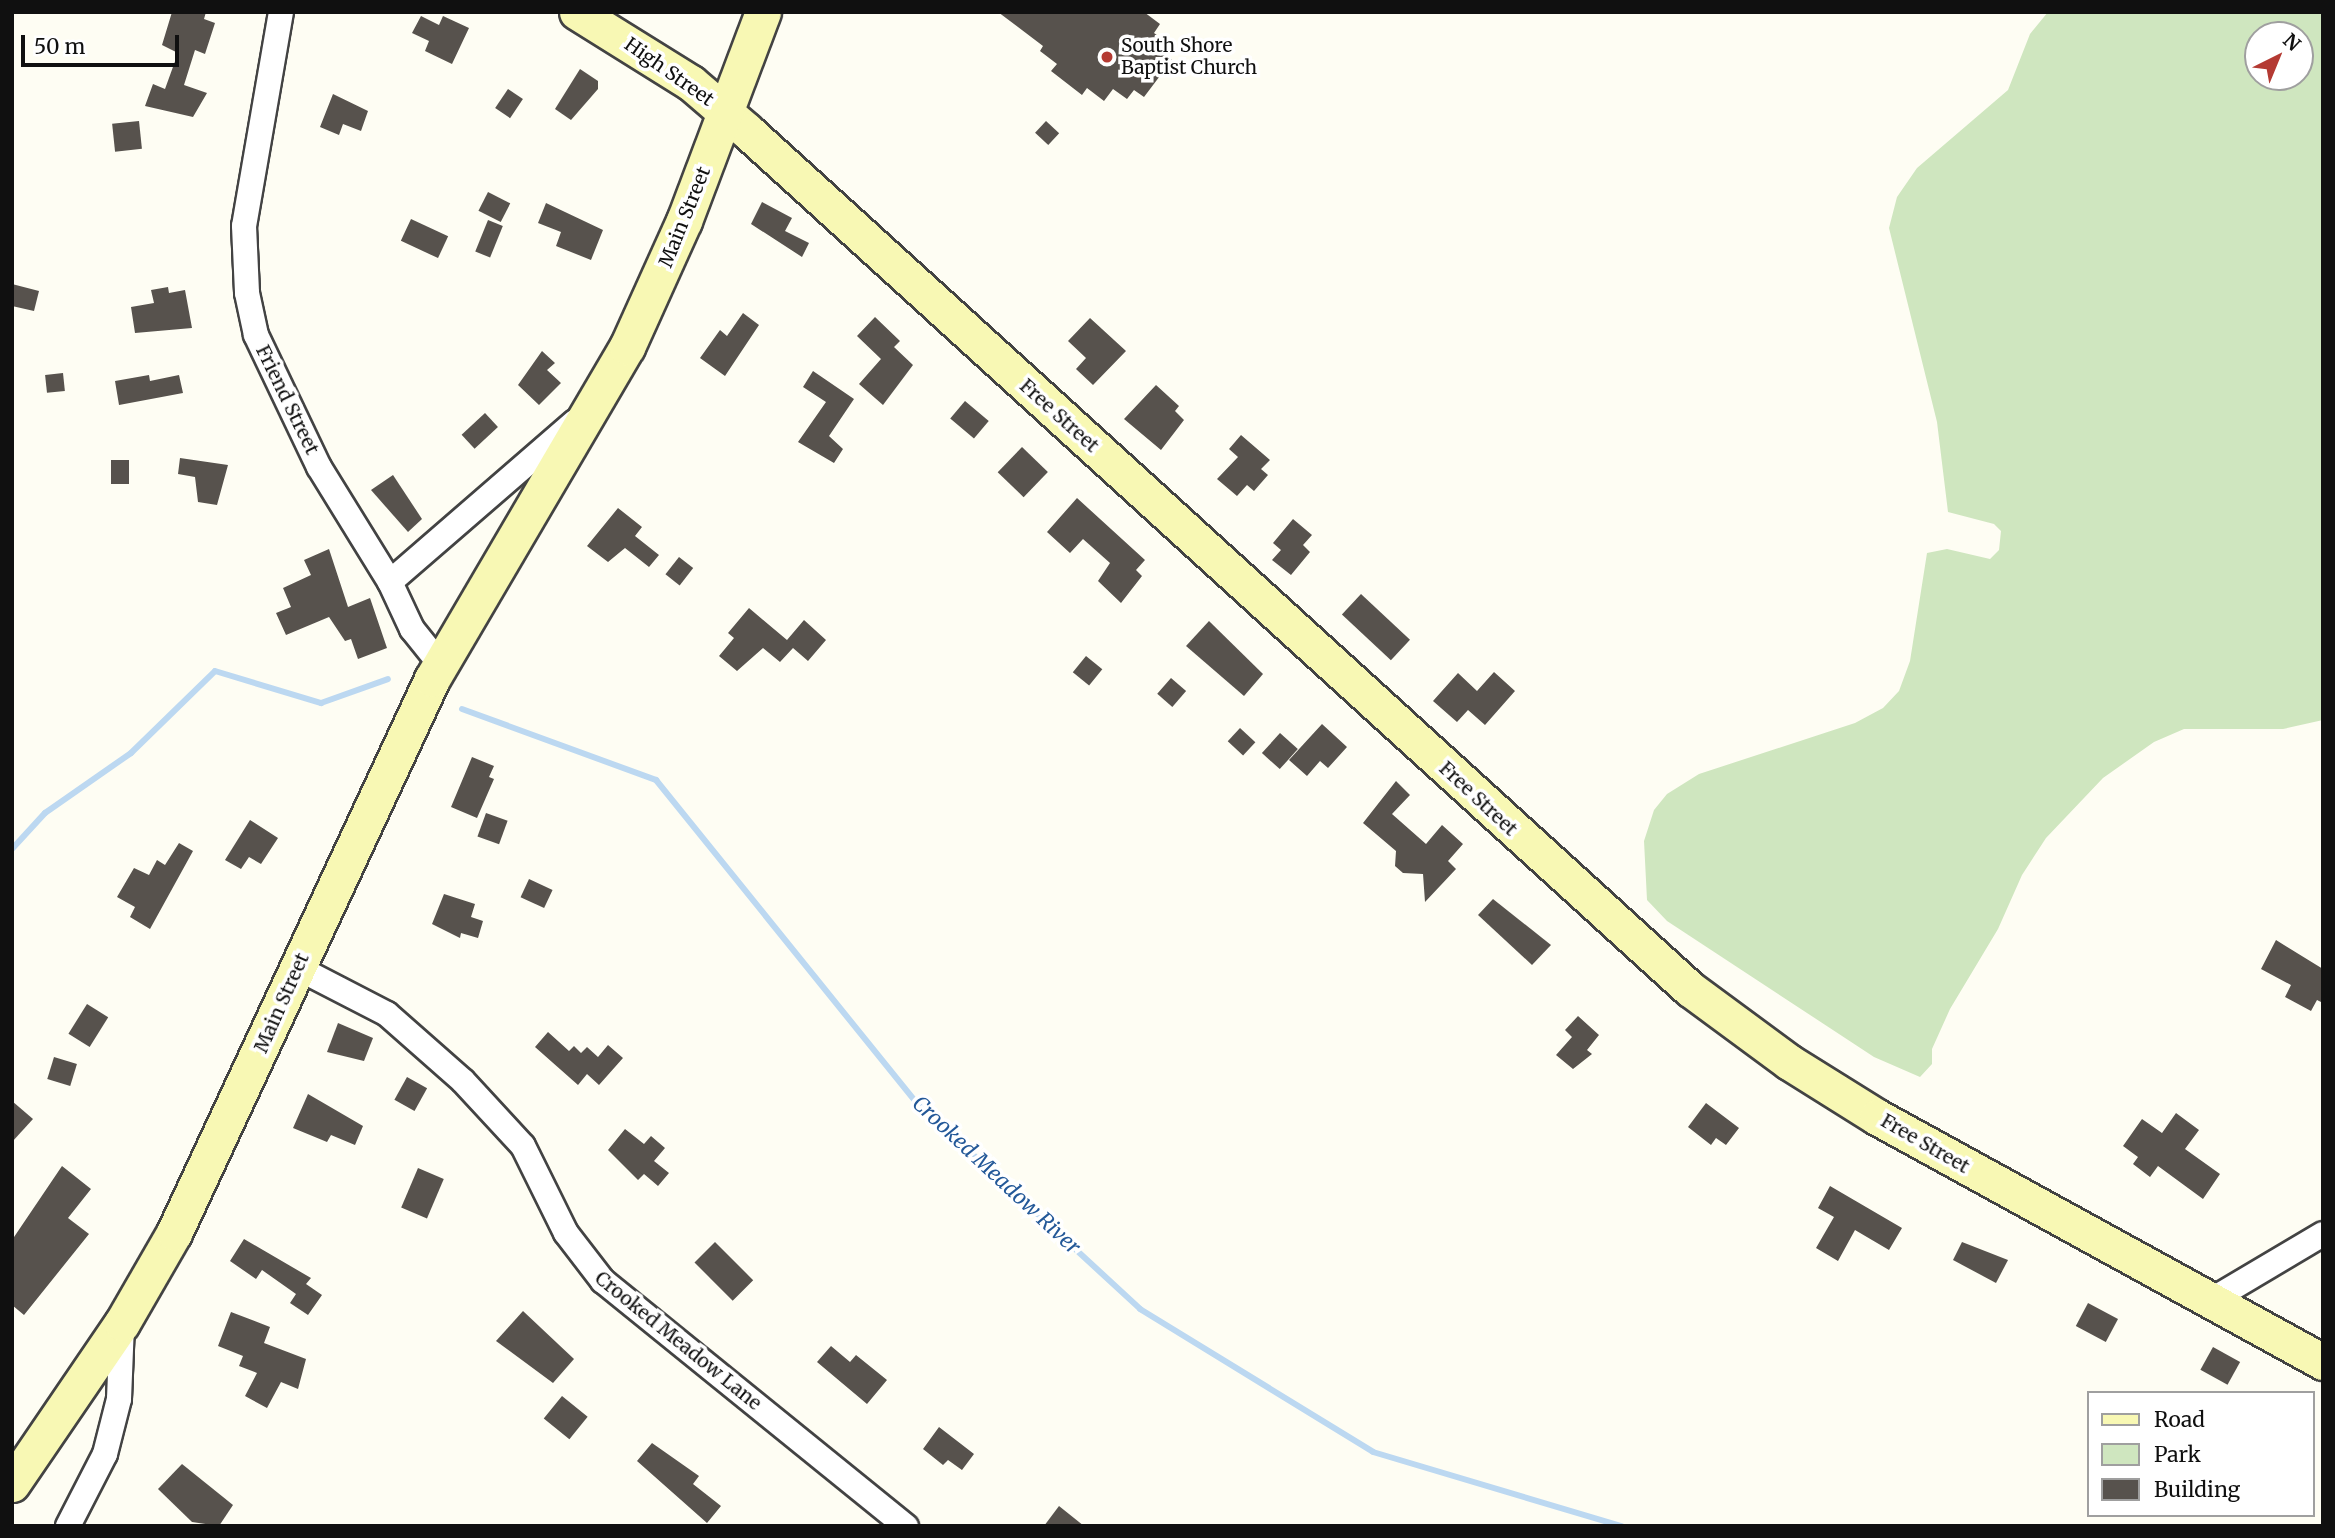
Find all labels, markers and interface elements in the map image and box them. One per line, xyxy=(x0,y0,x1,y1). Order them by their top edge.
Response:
scale bar xyxy=(24,21,182,65)
north arrow xyxy=(2244,21,2314,91)
text: N xyxy=(2278,28,2306,56)
text: 50 m xyxy=(34,33,85,60)
street label: High Street xyxy=(620,33,718,111)
place label: South Shore Baptist Church xyxy=(1121,35,1257,79)
marker: South Shore Baptist Church xyxy=(1099,49,1115,65)
street label: Main Street xyxy=(654,163,716,271)
street label: Friend Street xyxy=(251,342,323,458)
street label: Free Street xyxy=(1015,375,1103,457)
street label: Free Street xyxy=(1434,757,1522,841)
street label: Main Street xyxy=(250,950,314,1056)
water label: Crooked Meadow River xyxy=(907,1091,1085,1259)
street label: Free Street xyxy=(1877,1110,1973,1178)
street label: Crooked Meadow Lane xyxy=(590,1267,766,1415)
legend xyxy=(2086,1391,2314,1517)
text: Road xyxy=(2154,1406,2205,1433)
text: Park xyxy=(2154,1441,2201,1468)
text: Building xyxy=(2154,1476,2240,1503)

